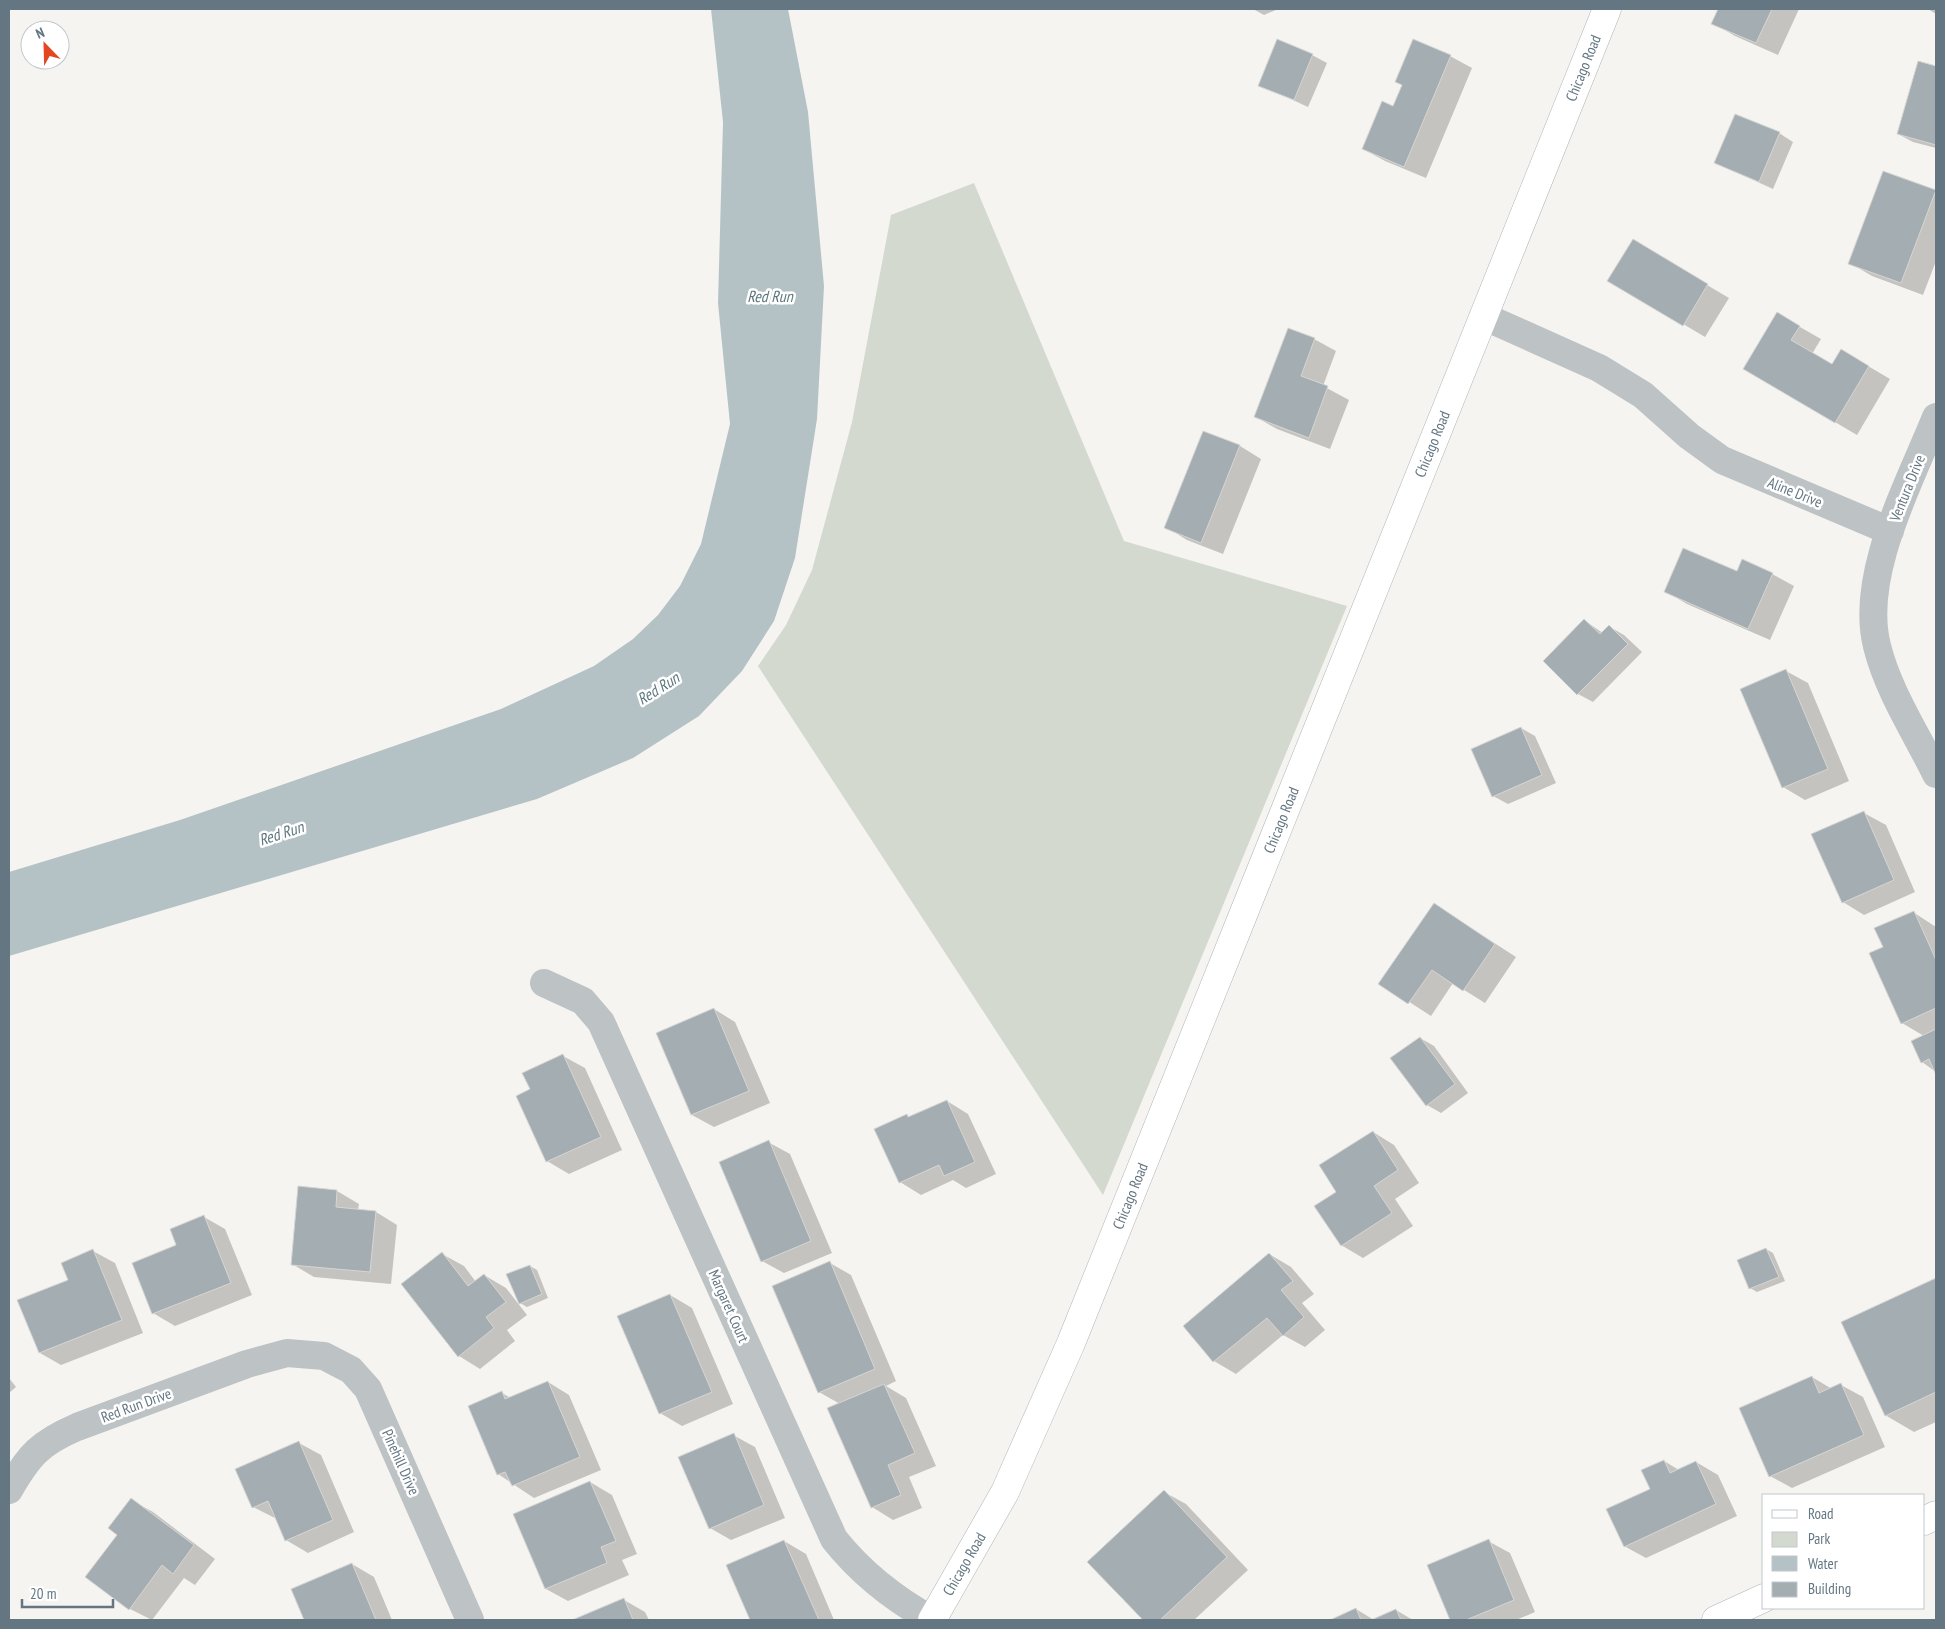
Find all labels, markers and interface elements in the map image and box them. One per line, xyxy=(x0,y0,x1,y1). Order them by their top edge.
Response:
north arrow xyxy=(20,20,70,70)
text: N xyxy=(33,23,47,43)
street label: Chicago Road xyxy=(1561,32,1605,104)
water label: Red Run xyxy=(747,286,794,306)
street label: Chicago Road xyxy=(1410,408,1454,480)
street label: Ventura Drive xyxy=(1885,452,1929,525)
street label: Aline Drive xyxy=(1765,473,1825,511)
water label: Red Run xyxy=(633,667,683,709)
street label: Chicago Road xyxy=(1259,784,1303,856)
water label: Red Run xyxy=(256,816,307,850)
street label: Chicago Road xyxy=(1108,1160,1152,1232)
street label: Margaret Court xyxy=(704,1267,754,1345)
street label: Red Run Drive xyxy=(98,1384,174,1426)
street label: Pinehill Drive xyxy=(378,1426,424,1498)
legend xyxy=(1762,1494,1925,1609)
text: Road xyxy=(1808,1504,1834,1523)
street label: Chicago Road xyxy=(938,1529,990,1599)
text: Park xyxy=(1808,1529,1830,1548)
text: Water xyxy=(1808,1554,1839,1573)
scale bar xyxy=(22,1576,114,1608)
text: Building xyxy=(1808,1579,1851,1598)
text: 20 m xyxy=(30,1584,56,1603)

